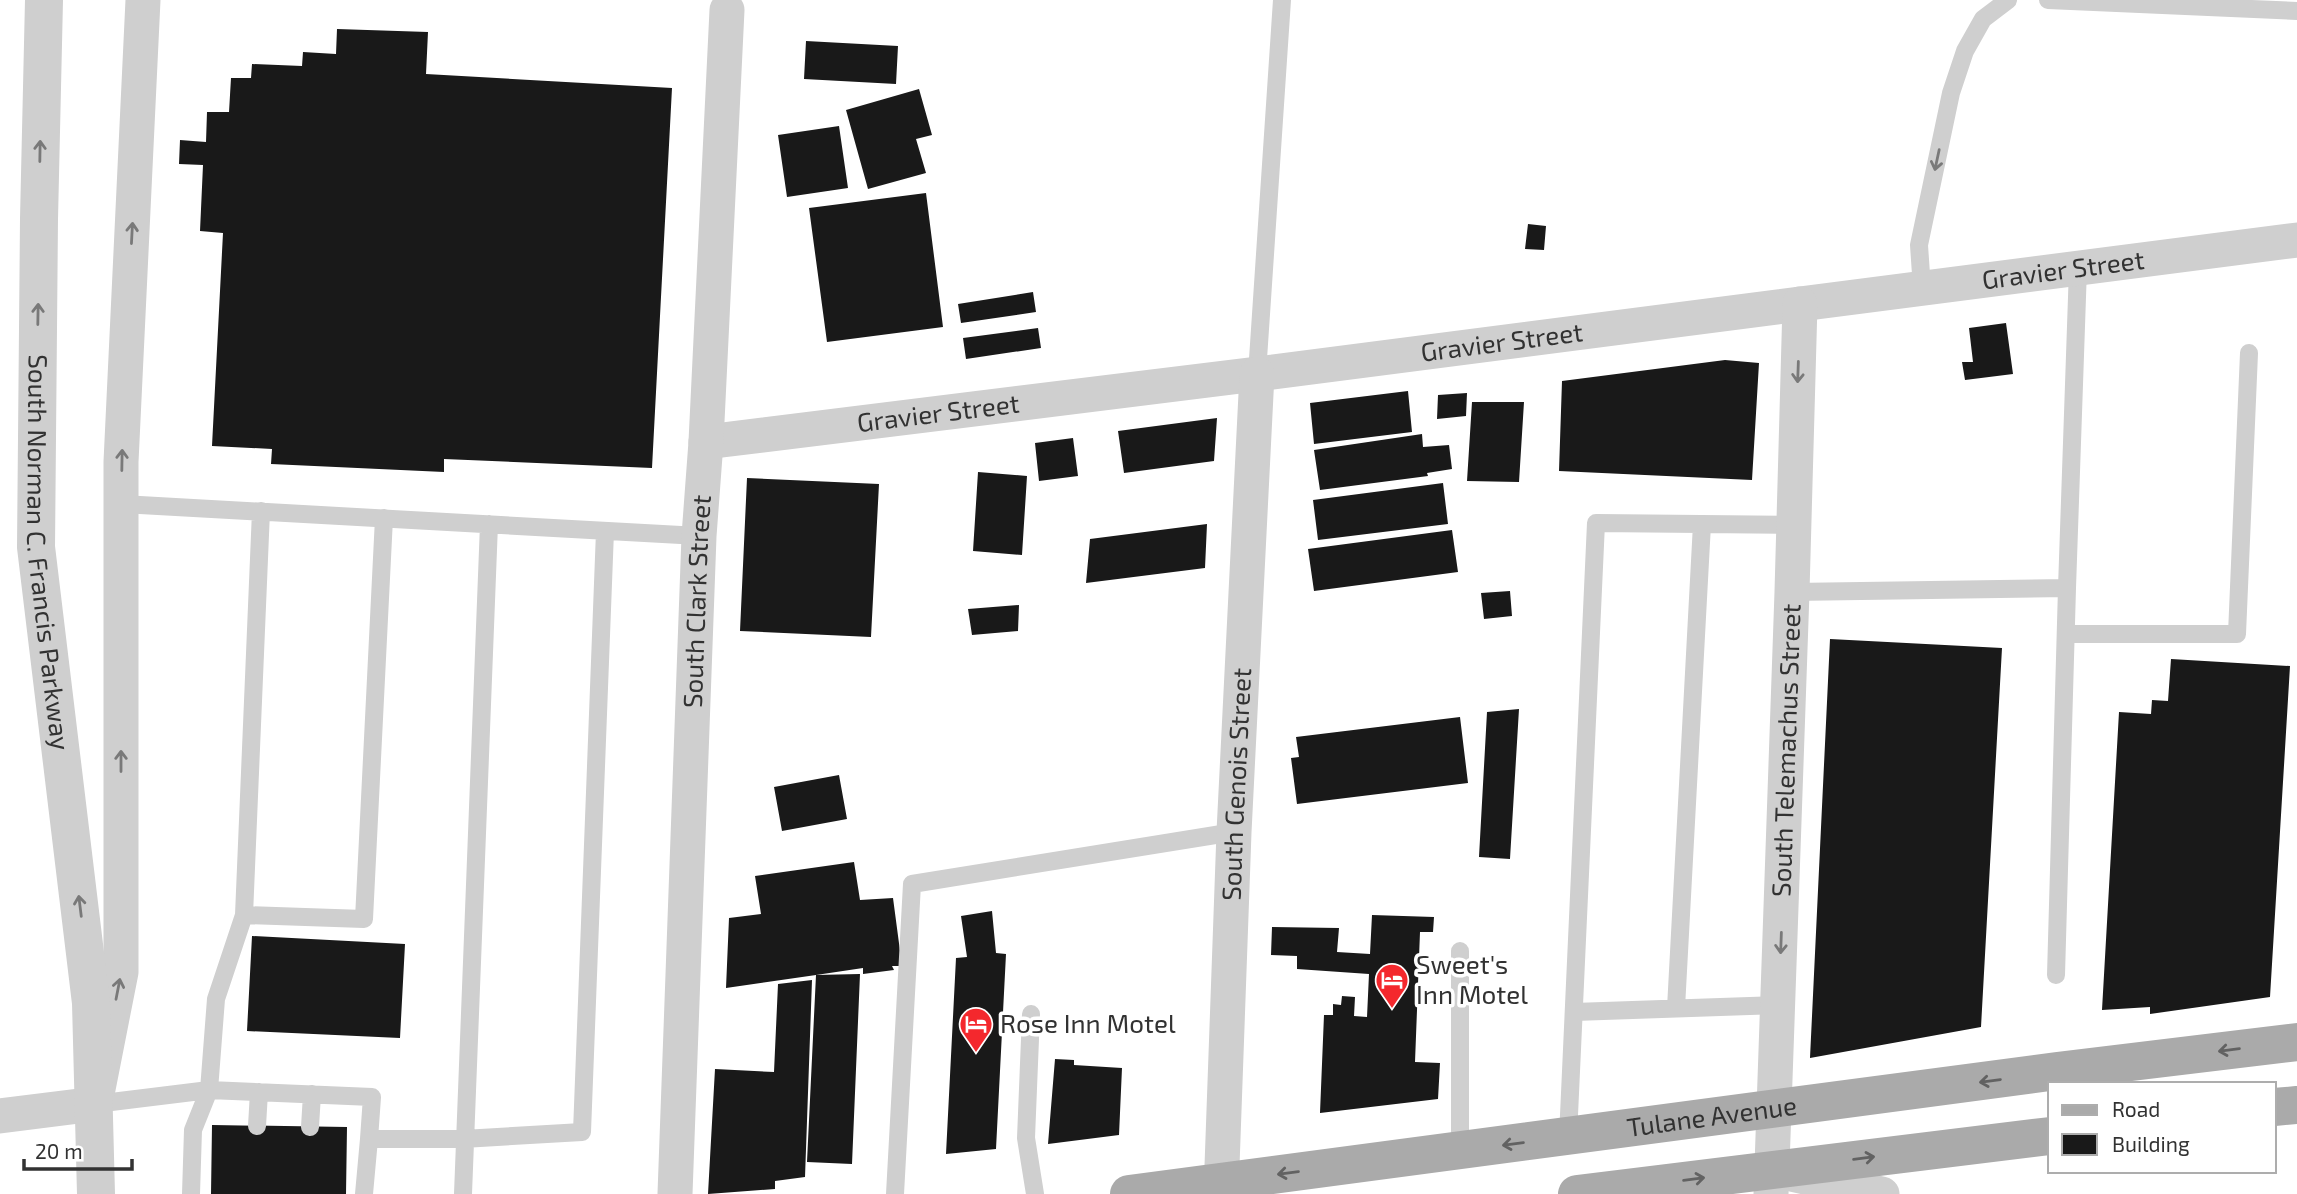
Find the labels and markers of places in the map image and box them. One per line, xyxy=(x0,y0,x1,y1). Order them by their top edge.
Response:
place label: Sweet's Inn Motel xyxy=(1416,948,1528,1009)
hotel icon: Sweet's Inn Motel xyxy=(1373,961,1411,1010)
hotel icon: Rose Inn Motel xyxy=(957,1005,995,1054)
place label: Rose Inn Motel xyxy=(1000,1007,1176,1038)

